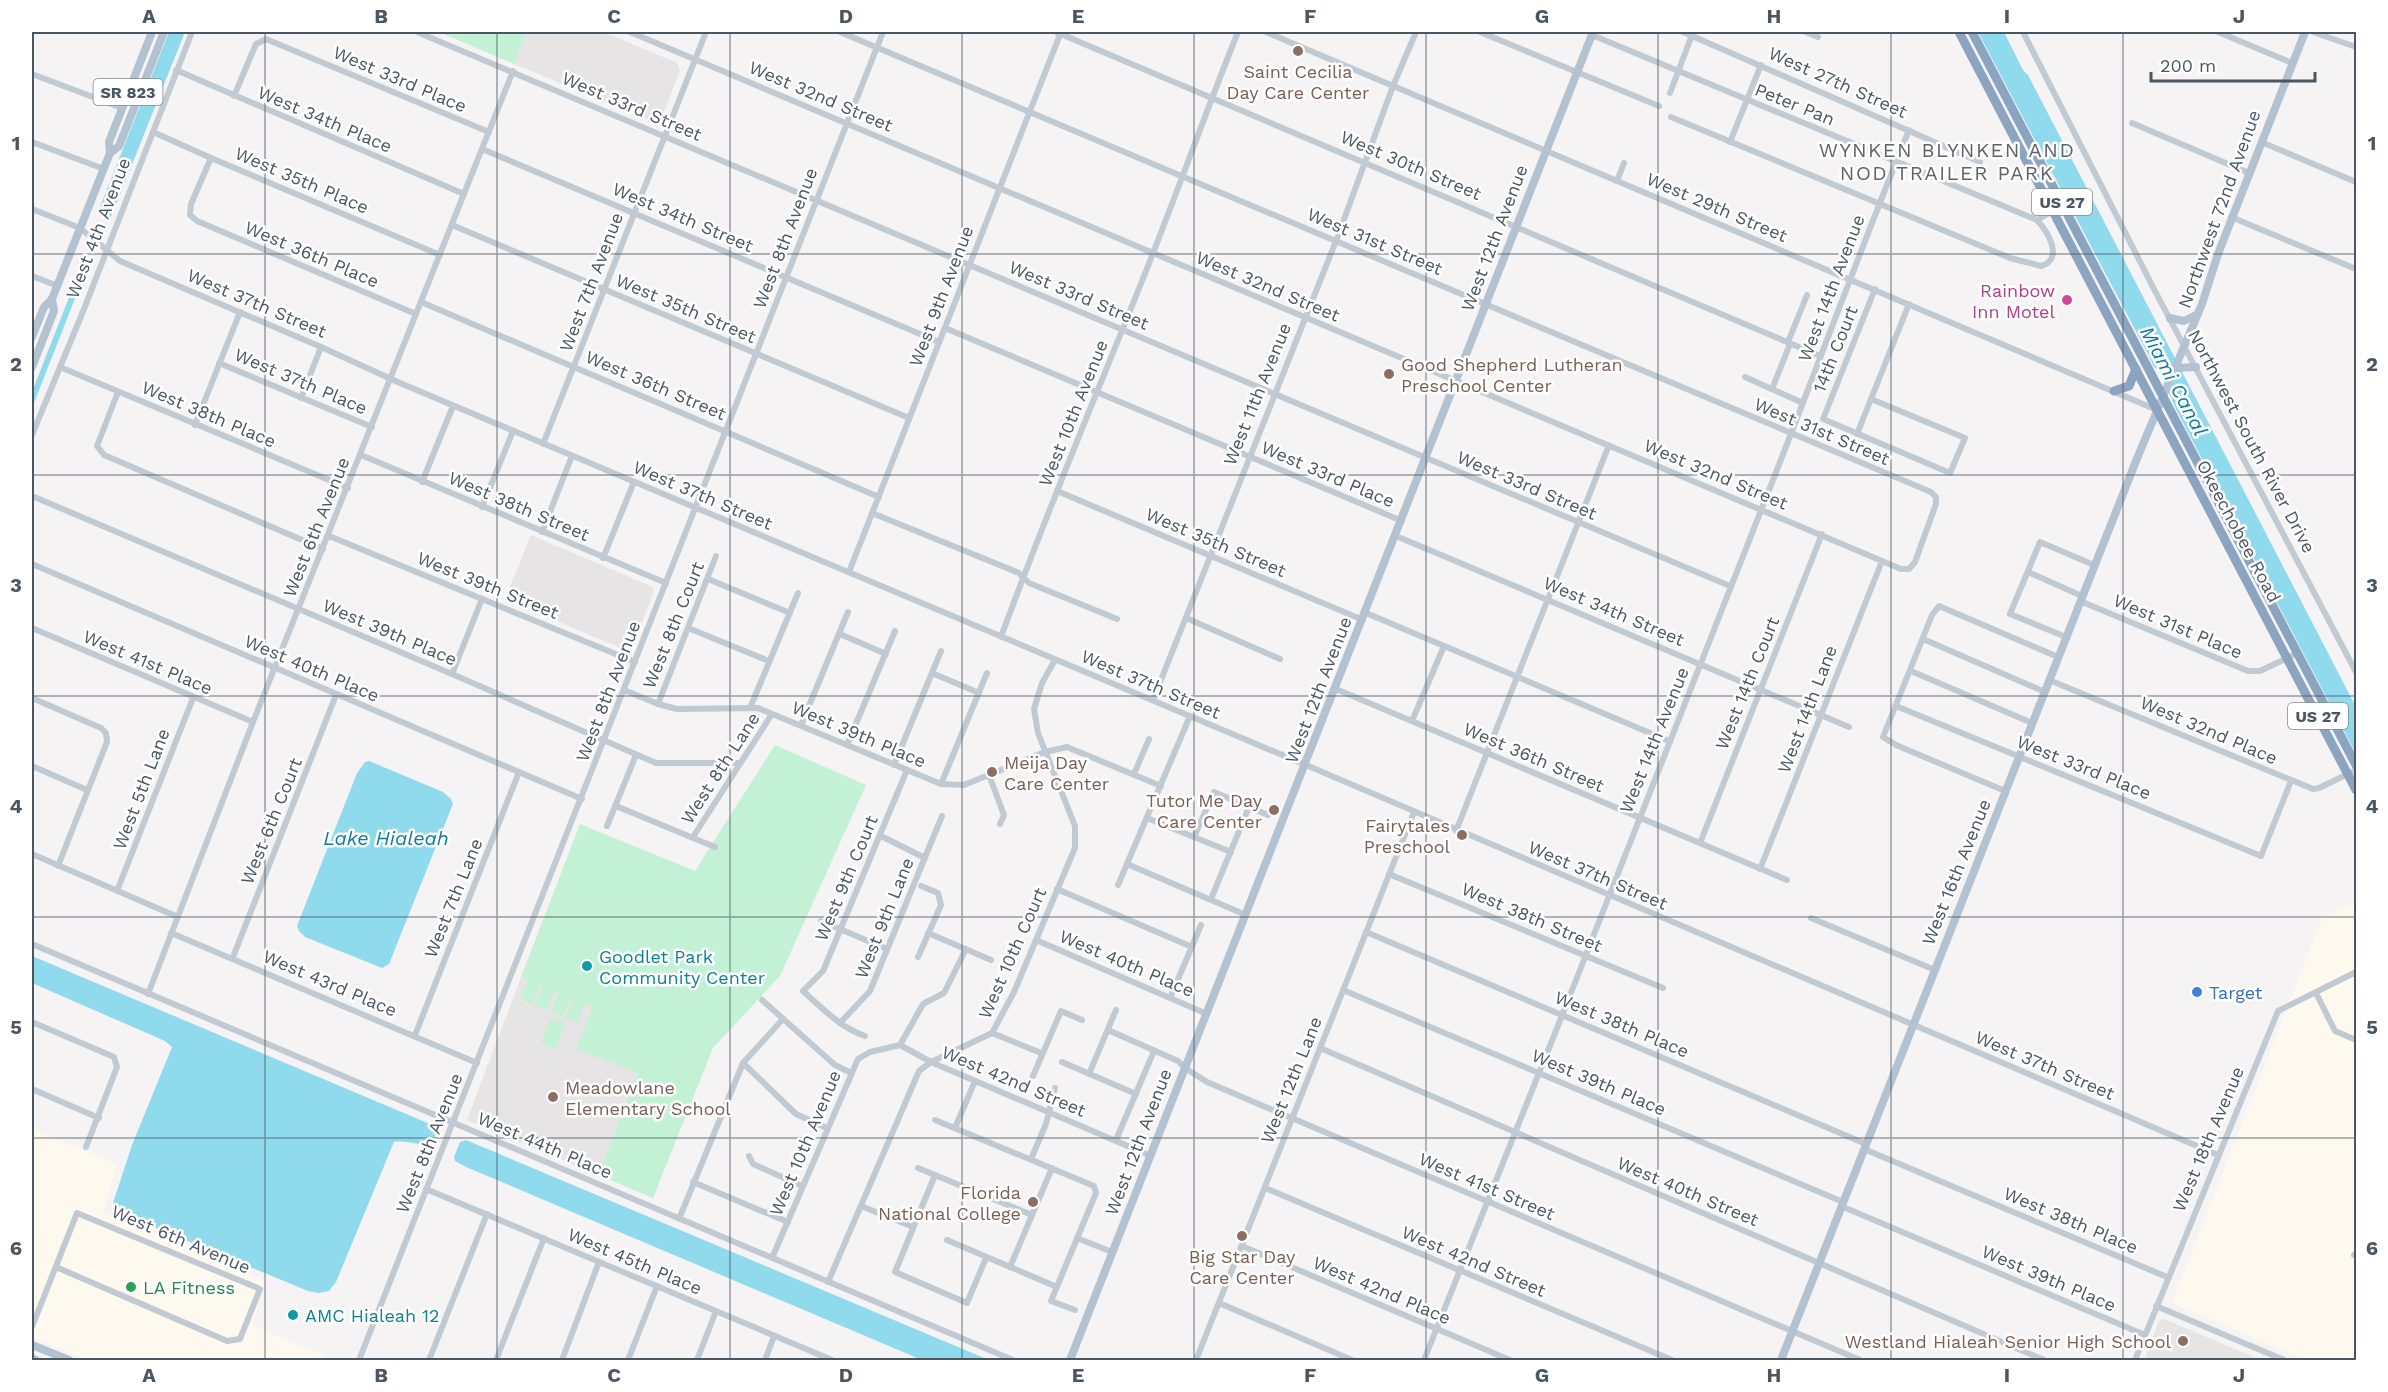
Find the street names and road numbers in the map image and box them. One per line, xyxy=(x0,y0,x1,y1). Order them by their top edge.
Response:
street label: West 33rd Place xyxy=(330,41,470,117)
street label: West 27th Street xyxy=(1765,42,1911,122)
street label: West 32nd Street xyxy=(746,56,896,136)
street label: West 33rd Street xyxy=(559,67,706,145)
street label: Peter Pan xyxy=(1752,78,1838,130)
road number: SR 823 xyxy=(94,79,162,105)
street label: West 34th Place xyxy=(255,81,395,157)
street label: Northwest 72nd Avenue xyxy=(2173,107,2265,311)
street label: West 30th Street xyxy=(1337,126,1485,204)
street label: West 35th Place xyxy=(232,142,372,218)
street label: West 4th Avenue xyxy=(61,155,135,301)
street label: West 12th Avenue xyxy=(1456,162,1532,314)
street label: West 8th Avenue xyxy=(748,165,822,311)
street label: West 29th Street xyxy=(1643,168,1791,246)
street label: West 34th Street xyxy=(610,178,757,256)
road number: US 27 xyxy=(2032,189,2092,215)
street label: West 31st Street xyxy=(1304,203,1446,279)
street label: West 7th Avenue xyxy=(555,209,627,355)
street label: West 14th Avenue xyxy=(1793,212,1869,364)
street label: West 36th Place xyxy=(242,216,382,292)
street label: West 9th Avenue xyxy=(904,223,978,369)
street label: West 32nd Street xyxy=(1193,246,1343,326)
street label: West 33rd Street xyxy=(1006,256,1153,334)
street label: West 37th Street xyxy=(184,264,330,342)
street label: West 35th Street xyxy=(613,269,760,347)
street label: 14th Court xyxy=(1808,302,1862,395)
street label: West 11th Avenue xyxy=(1219,320,1295,468)
street label: Northwest South River Drive xyxy=(2184,326,2320,556)
street label: West 10th Avenue xyxy=(1034,337,1112,489)
street label: West 37th Place xyxy=(232,344,370,418)
street label: West 36th Street xyxy=(583,346,730,424)
street label: West 38th Place xyxy=(139,376,279,452)
street label: West 31st Street xyxy=(1751,393,1893,469)
street label: West 32nd Street xyxy=(1641,434,1791,514)
street label: West 33rd Place xyxy=(1258,436,1398,512)
street label: West 33rd Street xyxy=(1454,446,1601,524)
street label: West 6th Avenue xyxy=(278,454,354,600)
street label: West 37th Street xyxy=(630,456,776,534)
street label: Okeechobee Road xyxy=(2193,456,2285,606)
street label: West 38th Street xyxy=(445,467,593,545)
street label: West 35th Street xyxy=(1143,503,1290,581)
street label: West 39th Street xyxy=(414,547,562,623)
street label: West 8th Court xyxy=(638,558,708,691)
street label: West 34th Street xyxy=(1541,572,1688,650)
street label: West 31st Place xyxy=(2110,589,2246,663)
street label: West 39th Place xyxy=(320,594,460,670)
street label: West 14th Court xyxy=(1711,613,1783,752)
street label: West 12th Avenue xyxy=(1280,614,1356,766)
street label: West 8th Avenue xyxy=(571,618,645,764)
street label: West 41st Place xyxy=(80,625,216,699)
street label: West 40th Place xyxy=(241,630,383,706)
street label: West 14th Lane xyxy=(1773,642,1841,776)
street label: West 37th Street xyxy=(1078,645,1224,723)
street label: West 14th Avenue xyxy=(1615,664,1693,816)
street label: West 32nd Place xyxy=(2137,692,2281,768)
street label: West 39th Place xyxy=(789,696,929,772)
road number: US 27 xyxy=(2288,703,2348,729)
street label: West 8th Lane xyxy=(676,708,764,828)
street label: West 36th Street xyxy=(1461,718,1608,796)
street label: West 5th Lane xyxy=(108,725,174,853)
street label: West 33rd Place xyxy=(2014,731,2154,803)
street label: West 6th Court xyxy=(236,754,306,887)
street label: West 16th Avenue xyxy=(1917,796,1995,948)
street label: West 9th Court xyxy=(810,811,882,944)
street label: West 7th Lane xyxy=(419,835,487,961)
street label: West 37th Street xyxy=(1525,836,1671,914)
street label: West 9th Lane xyxy=(850,854,918,982)
street label: West 38th Street xyxy=(1458,878,1606,956)
street label: West 10th Court xyxy=(974,884,1051,1022)
street label: West 40th Place xyxy=(1056,925,1198,1001)
street label: West 43rd Place xyxy=(260,945,400,1021)
street label: West 38th Place xyxy=(1552,986,1692,1062)
street label: West 12th Lane xyxy=(1256,1014,1326,1146)
street label: West 37th Street xyxy=(1972,1026,2118,1104)
street label: West 42nd Street xyxy=(939,1041,1090,1121)
street label: West 39th Place xyxy=(1529,1044,1669,1120)
street label: West 18th Avenue xyxy=(2168,1063,2248,1215)
street label: West 12th Avenue xyxy=(1100,1066,1176,1218)
street label: West 10th Avenue xyxy=(765,1067,845,1219)
street label: West 8th Avenue xyxy=(391,1070,467,1216)
street label: West 44th Place xyxy=(475,1107,615,1183)
street label: West 41st Street xyxy=(1416,1148,1558,1224)
street label: West 40th Street xyxy=(1614,1152,1762,1230)
street label: West 38th Place xyxy=(2001,1182,2141,1258)
street label: West 6th Avenue xyxy=(108,1200,254,1278)
street label: West 42nd Street xyxy=(1399,1221,1550,1301)
street label: West 45th Place xyxy=(565,1223,705,1299)
street label: West 39th Place xyxy=(1979,1240,2119,1316)
street label: West 42nd Place xyxy=(1310,1252,1454,1328)

